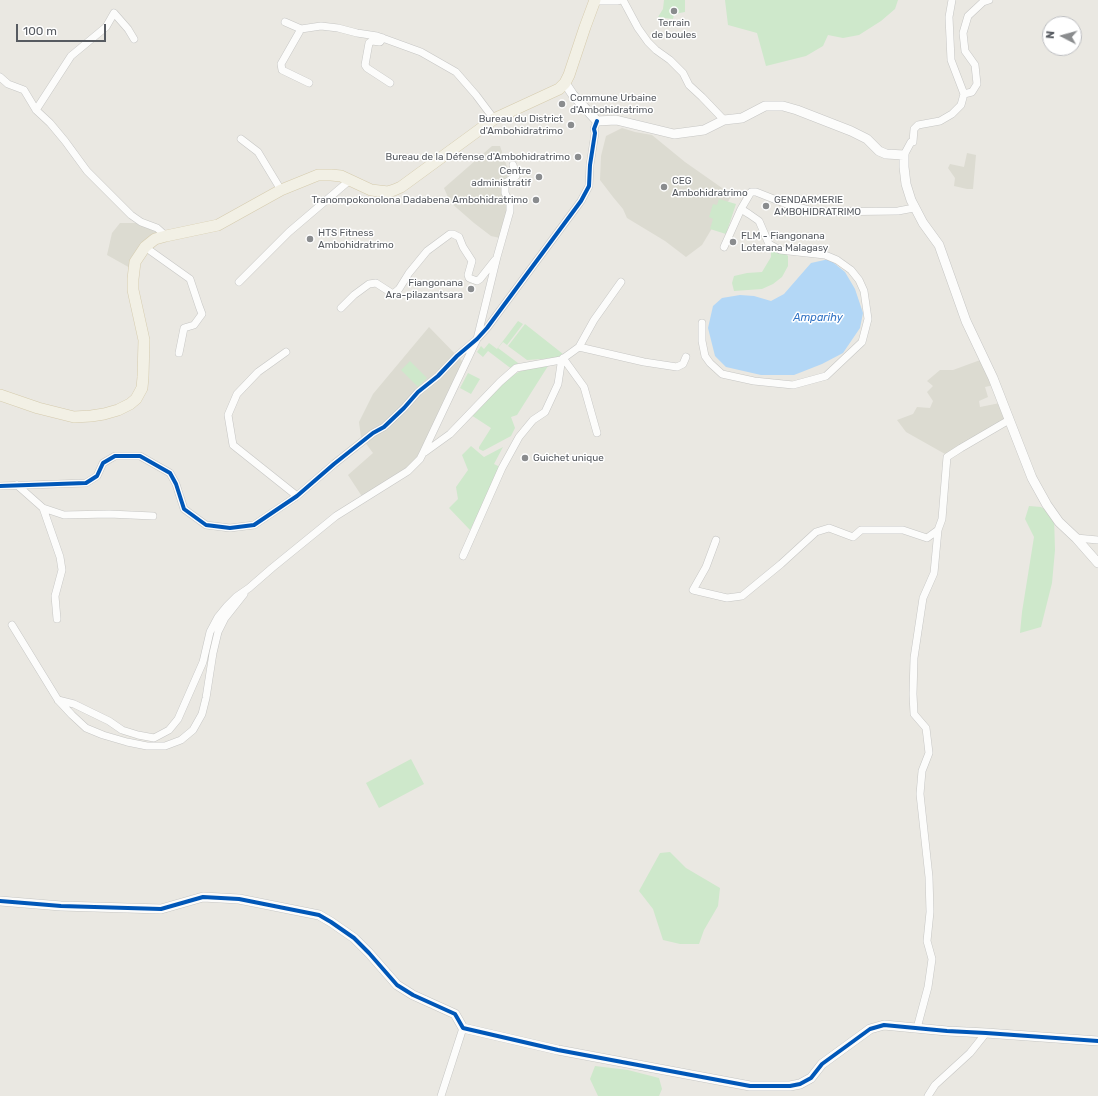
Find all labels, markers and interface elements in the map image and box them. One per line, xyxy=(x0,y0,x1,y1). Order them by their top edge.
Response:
marker: Terrain de boules xyxy=(669,6,679,16)
scale bar xyxy=(18,16,108,42)
north arrow xyxy=(1042,16,1082,56)
place label: Terrain de boules xyxy=(652,17,696,40)
text: 100 m xyxy=(23,24,57,38)
text: N xyxy=(1044,30,1057,39)
place label: Commune Urbaine d'Ambohidratrimo xyxy=(570,92,657,116)
marker: Commune Urbaine d'Ambohidratrimo xyxy=(557,99,567,109)
place label: Bureau du District d'Ambohidratrimo xyxy=(479,113,563,136)
marker: Bureau du District d'Ambohidratrimo xyxy=(566,120,576,130)
place label: Bureau de la Défense d'Ambohidratrimo xyxy=(385,151,570,163)
marker: Bureau de la Défense d'Ambohidratrimo xyxy=(573,152,583,162)
place label: Centre administratif xyxy=(471,165,531,188)
marker: Centre administratif xyxy=(534,172,544,182)
place label: CEG Ambohidratrimo xyxy=(672,175,748,198)
marker: CEG Ambohidratrimo xyxy=(659,182,669,192)
place label: Tranompokonolona Dadabena Ambohidratrimo xyxy=(312,194,528,206)
place label: GENDARMERIE AMBOHIDRATRIMO xyxy=(774,194,861,218)
marker: Tranompokonolona Dadabena Ambohidratrimo xyxy=(531,195,541,205)
marker: GENDARMERIE AMBOHIDRATRIMO xyxy=(761,201,771,211)
place label: HTS Fitness Ambohidratrimo xyxy=(318,227,394,250)
place label: FLM - Fiangonana Loterana Malagasy xyxy=(741,230,828,254)
marker: HTS Fitness Ambohidratrimo xyxy=(305,234,315,244)
marker: FLM - Fiangonana Loterana Malagasy xyxy=(728,237,738,247)
place label: Fiangonana Ara-pilazantsara xyxy=(386,277,463,300)
marker: Fiangonana Ara-pilazantsara xyxy=(466,284,476,294)
water label: Amparihy xyxy=(793,311,843,325)
place label: Guichet unique xyxy=(533,452,604,464)
marker: Guichet unique xyxy=(520,453,530,463)

